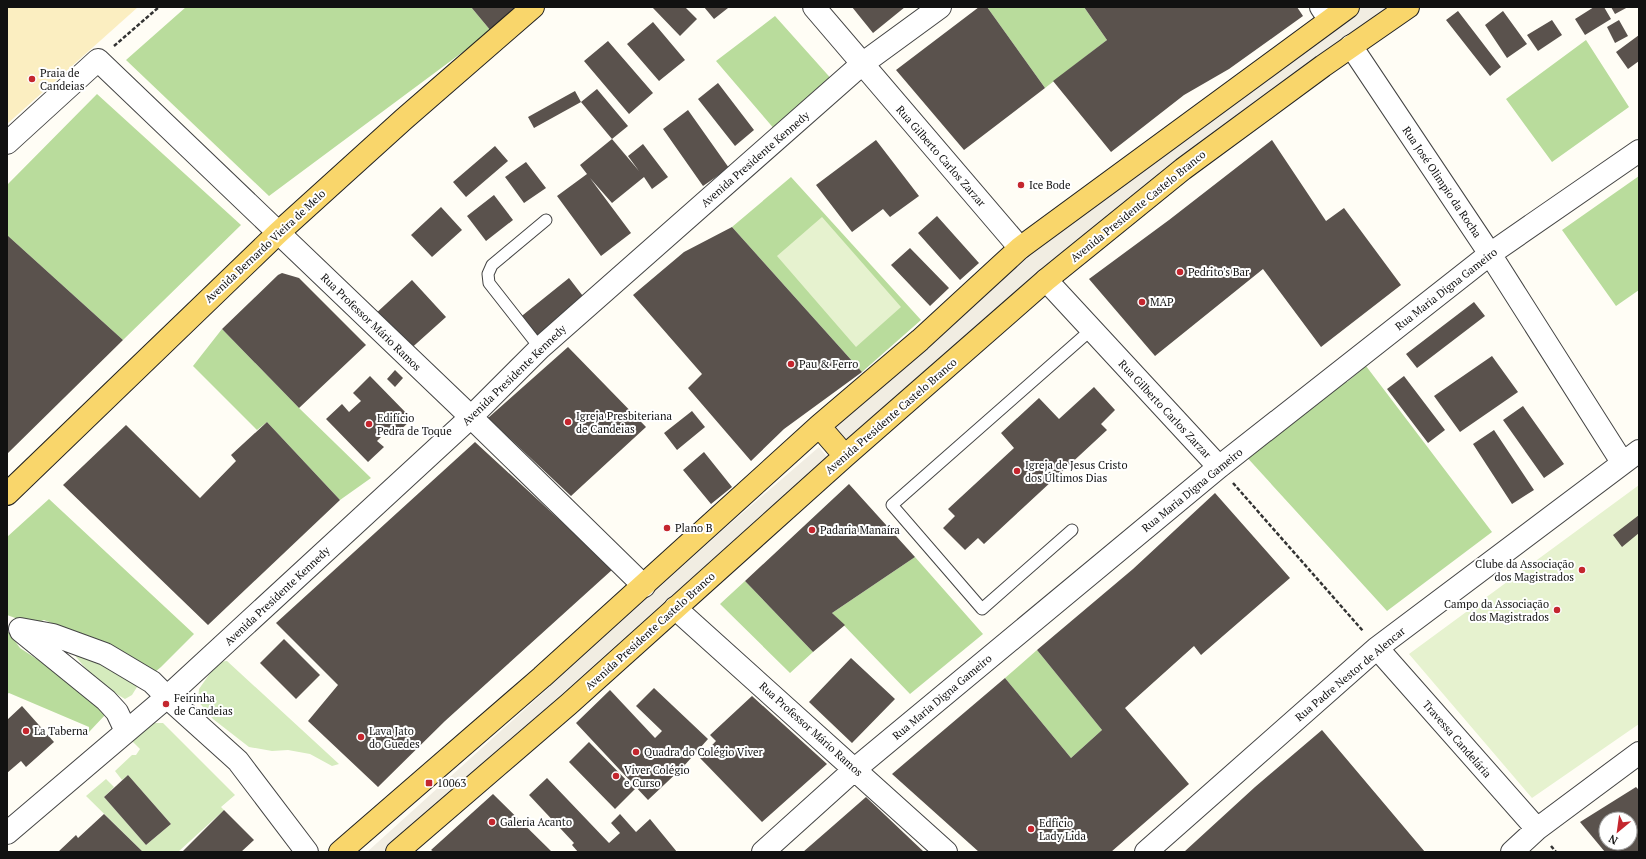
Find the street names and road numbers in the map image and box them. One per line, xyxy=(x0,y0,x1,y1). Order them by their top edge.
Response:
street label: Rua Gilberto Carlos Zarzar xyxy=(893,102,989,210)
street label: Avenida Presidente Kennedy xyxy=(698,108,812,210)
street label: Rua José Olimpio da Rocha xyxy=(1399,124,1485,241)
street label: Avenida Presidente Castelo Branco xyxy=(1068,147,1208,265)
street label: Avenida Bernardo Vieira de Melo xyxy=(202,186,328,306)
street label: Rua Maria Digna Gameiro xyxy=(1392,245,1500,333)
street label: Rua Professor Mário Ramos xyxy=(318,270,424,374)
street label: Avenida Presidente Kennedy xyxy=(459,321,569,428)
street label: Avenida Presidente Castelo Branco xyxy=(822,355,960,477)
street label: Rua Gilberto Carlos Zarzar xyxy=(1116,357,1215,462)
street label: Rua Maria Digna Gameiro xyxy=(1139,445,1245,535)
street label: Avenida Presidente Kennedy xyxy=(221,543,333,649)
street label: Avenida Presidente Castelo Branco xyxy=(582,569,718,693)
street label: Rua Padre Nestor de Alencar xyxy=(1292,623,1409,724)
street label: Rua Maria Digna Gameiro xyxy=(889,651,995,743)
street label: Rua Professor Mário Ramos xyxy=(756,679,866,779)
street label: Travessa Candelária xyxy=(1420,698,1495,781)

